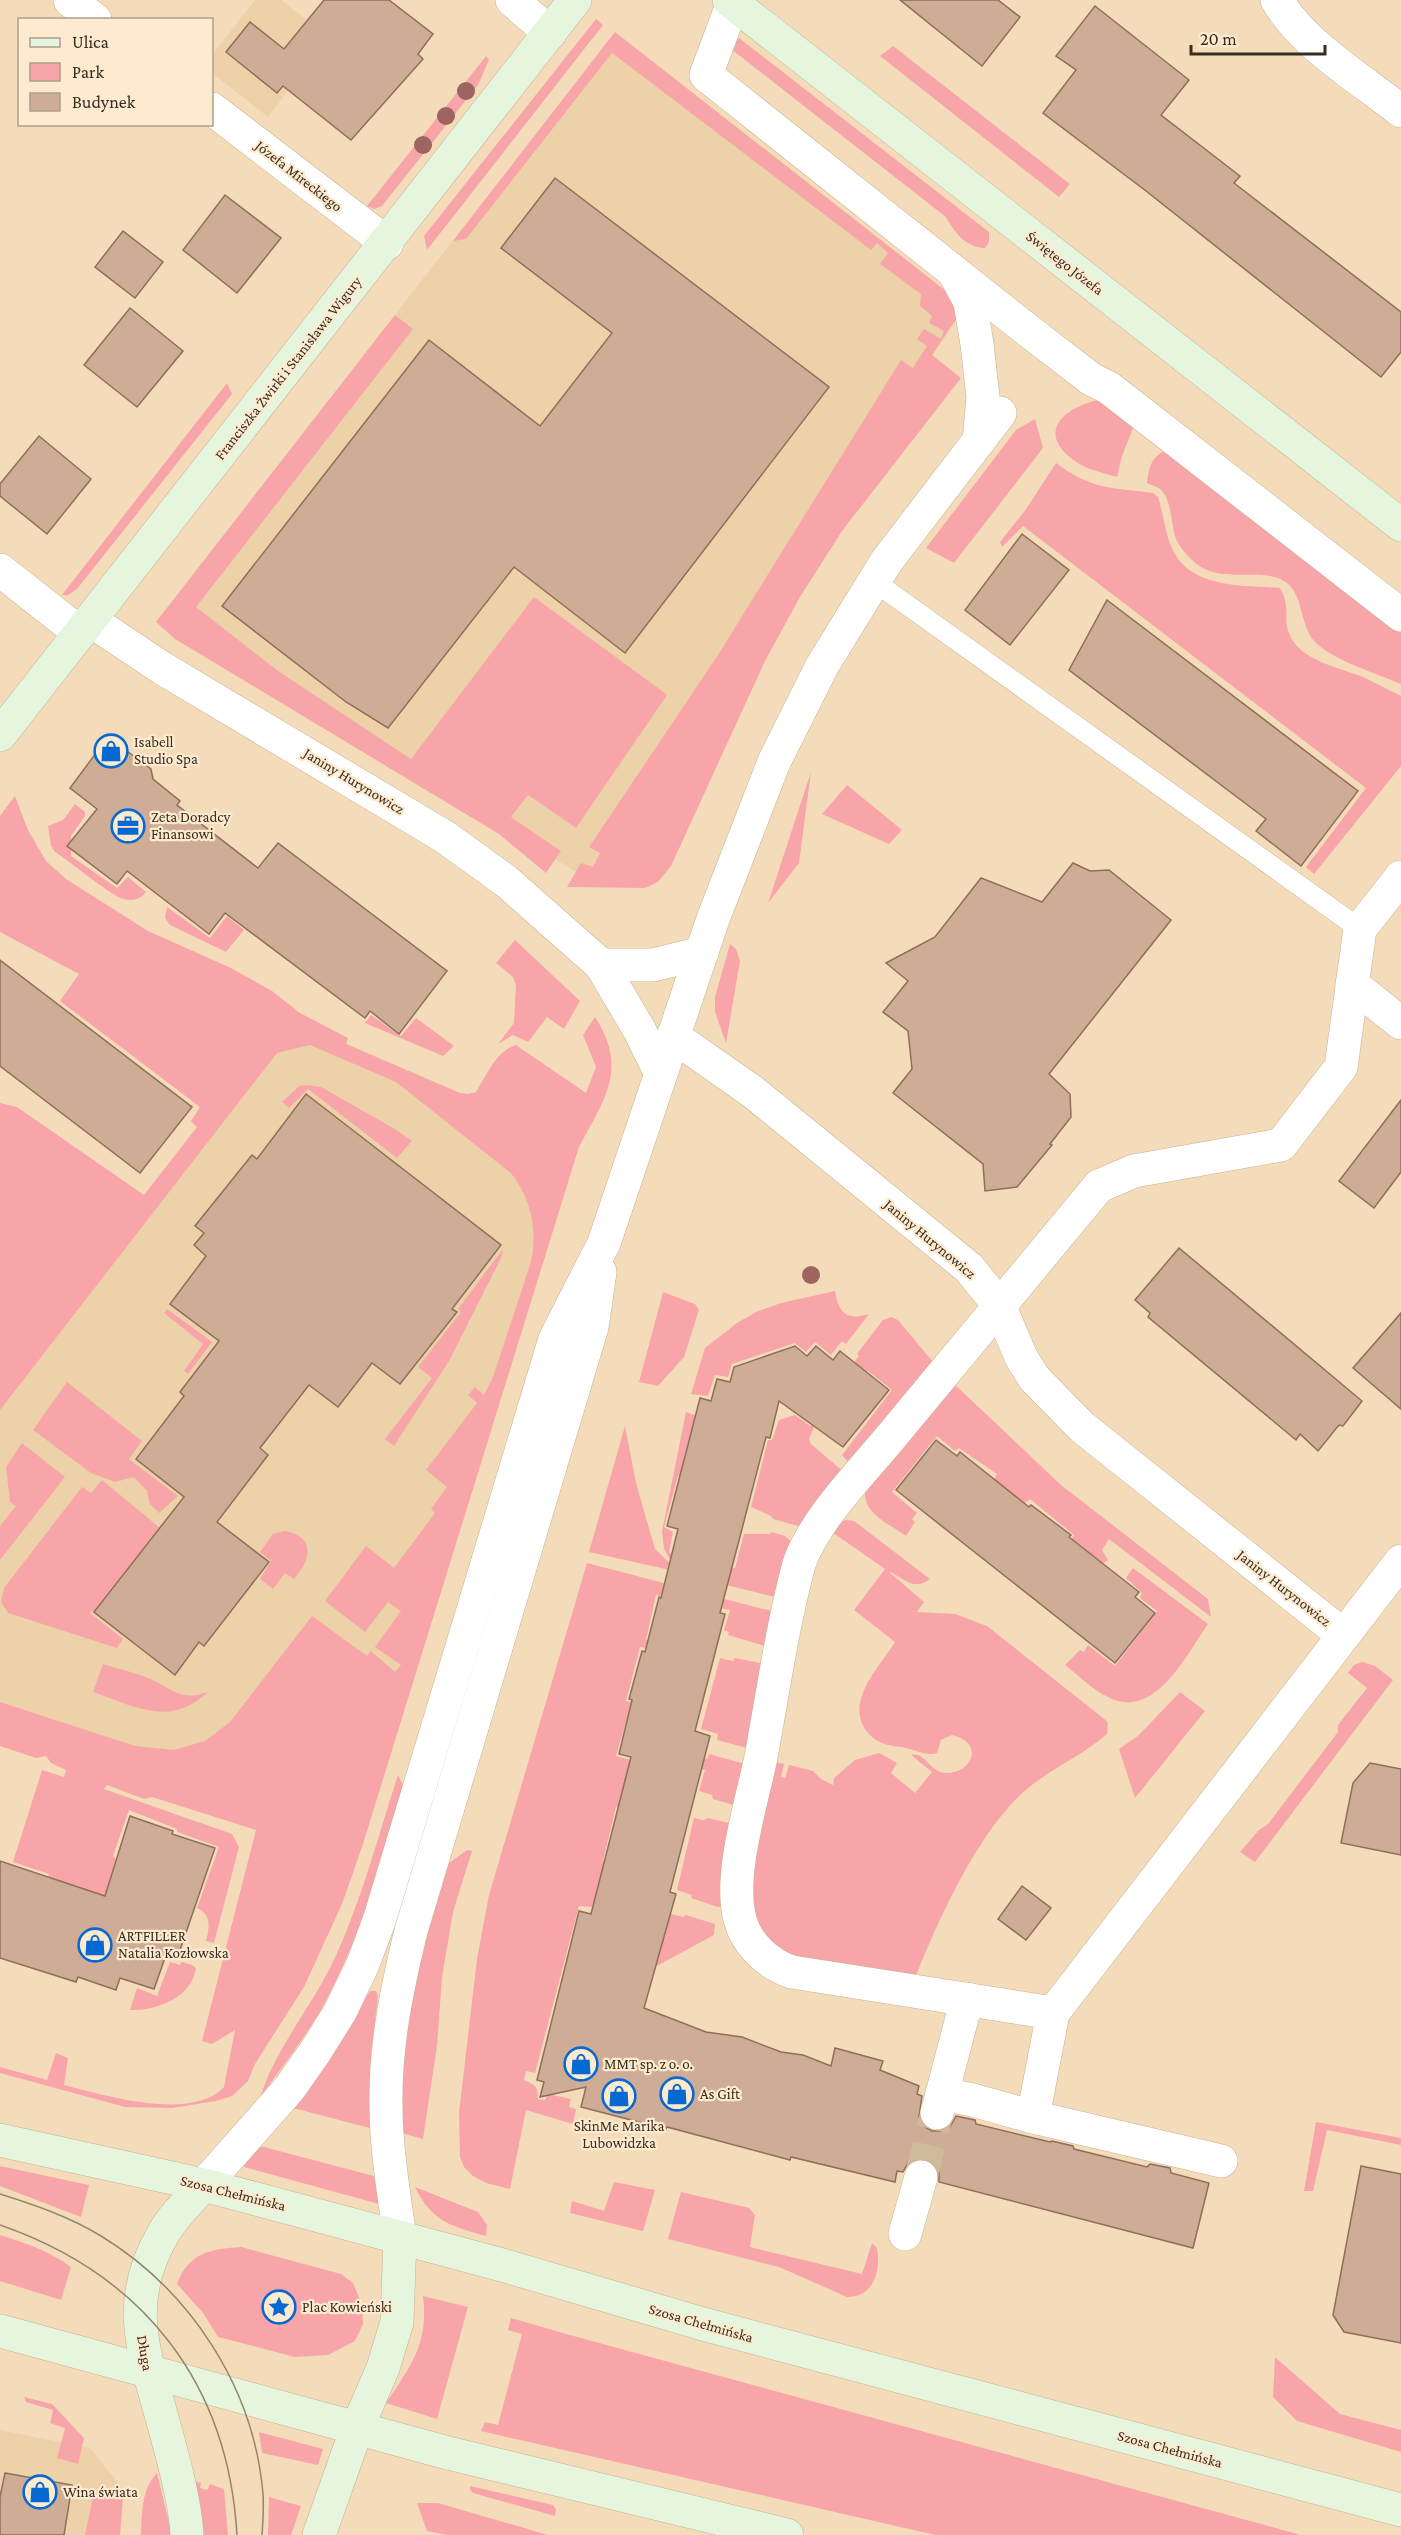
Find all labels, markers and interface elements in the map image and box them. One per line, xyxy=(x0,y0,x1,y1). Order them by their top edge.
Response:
legend xyxy=(18,18,213,126)
scale bar xyxy=(1191,18,1324,56)
text: 20 m xyxy=(1200,29,1237,49)
text: Ulica xyxy=(72,32,109,52)
text: Park xyxy=(72,62,104,82)
text: Budynek xyxy=(72,92,136,112)
street label: Józefa Mireckiego xyxy=(250,136,345,216)
street label: Świętego Józefa xyxy=(1023,228,1107,299)
street label: Franciszka Żwirki i Stanisława Wigury xyxy=(211,273,365,463)
shop icon: Isabell Studio Spa xyxy=(93,733,129,769)
place label: Isabell Studio Spa xyxy=(134,734,198,768)
street label: Janiny Hurynowicz xyxy=(299,744,407,818)
office icon: Zeta Doradcy Finansowi xyxy=(110,808,146,844)
place label: Zeta Doradcy Finansowi xyxy=(151,809,231,842)
street label: Janiny Hurynowicz xyxy=(879,1195,979,1283)
street label: Janiny Hurynowicz xyxy=(1232,1545,1334,1630)
shop icon: ARTFILLER Natalia Kozłowska xyxy=(77,1927,113,1963)
place label: ARTFILLER Natalia Kozłowska xyxy=(118,1928,229,1961)
shop icon: MMT sp. z o. o. xyxy=(563,2046,599,2082)
place label: MMT sp. z o. o. xyxy=(604,2056,693,2073)
shop icon: As Gift xyxy=(659,2076,695,2112)
shop icon: SkinMe Marika Lubowidzka xyxy=(601,2078,637,2114)
place label: As Gift xyxy=(700,2086,741,2102)
place label: SkinMe Marika Lubowidzka xyxy=(574,2118,664,2151)
street label: Szosa Chełmińska xyxy=(179,2172,287,2214)
place icon: Plac Kowieński xyxy=(261,2289,297,2325)
place label: Plac Kowieński xyxy=(302,2299,392,2315)
street label: Szosa Chełmińska xyxy=(647,2300,755,2346)
street label: Długa xyxy=(133,2334,156,2372)
street label: Szosa Chełmińska xyxy=(1116,2427,1224,2471)
shop icon: Wina świata xyxy=(22,2474,58,2510)
place label: Wina świata xyxy=(63,2484,138,2500)

